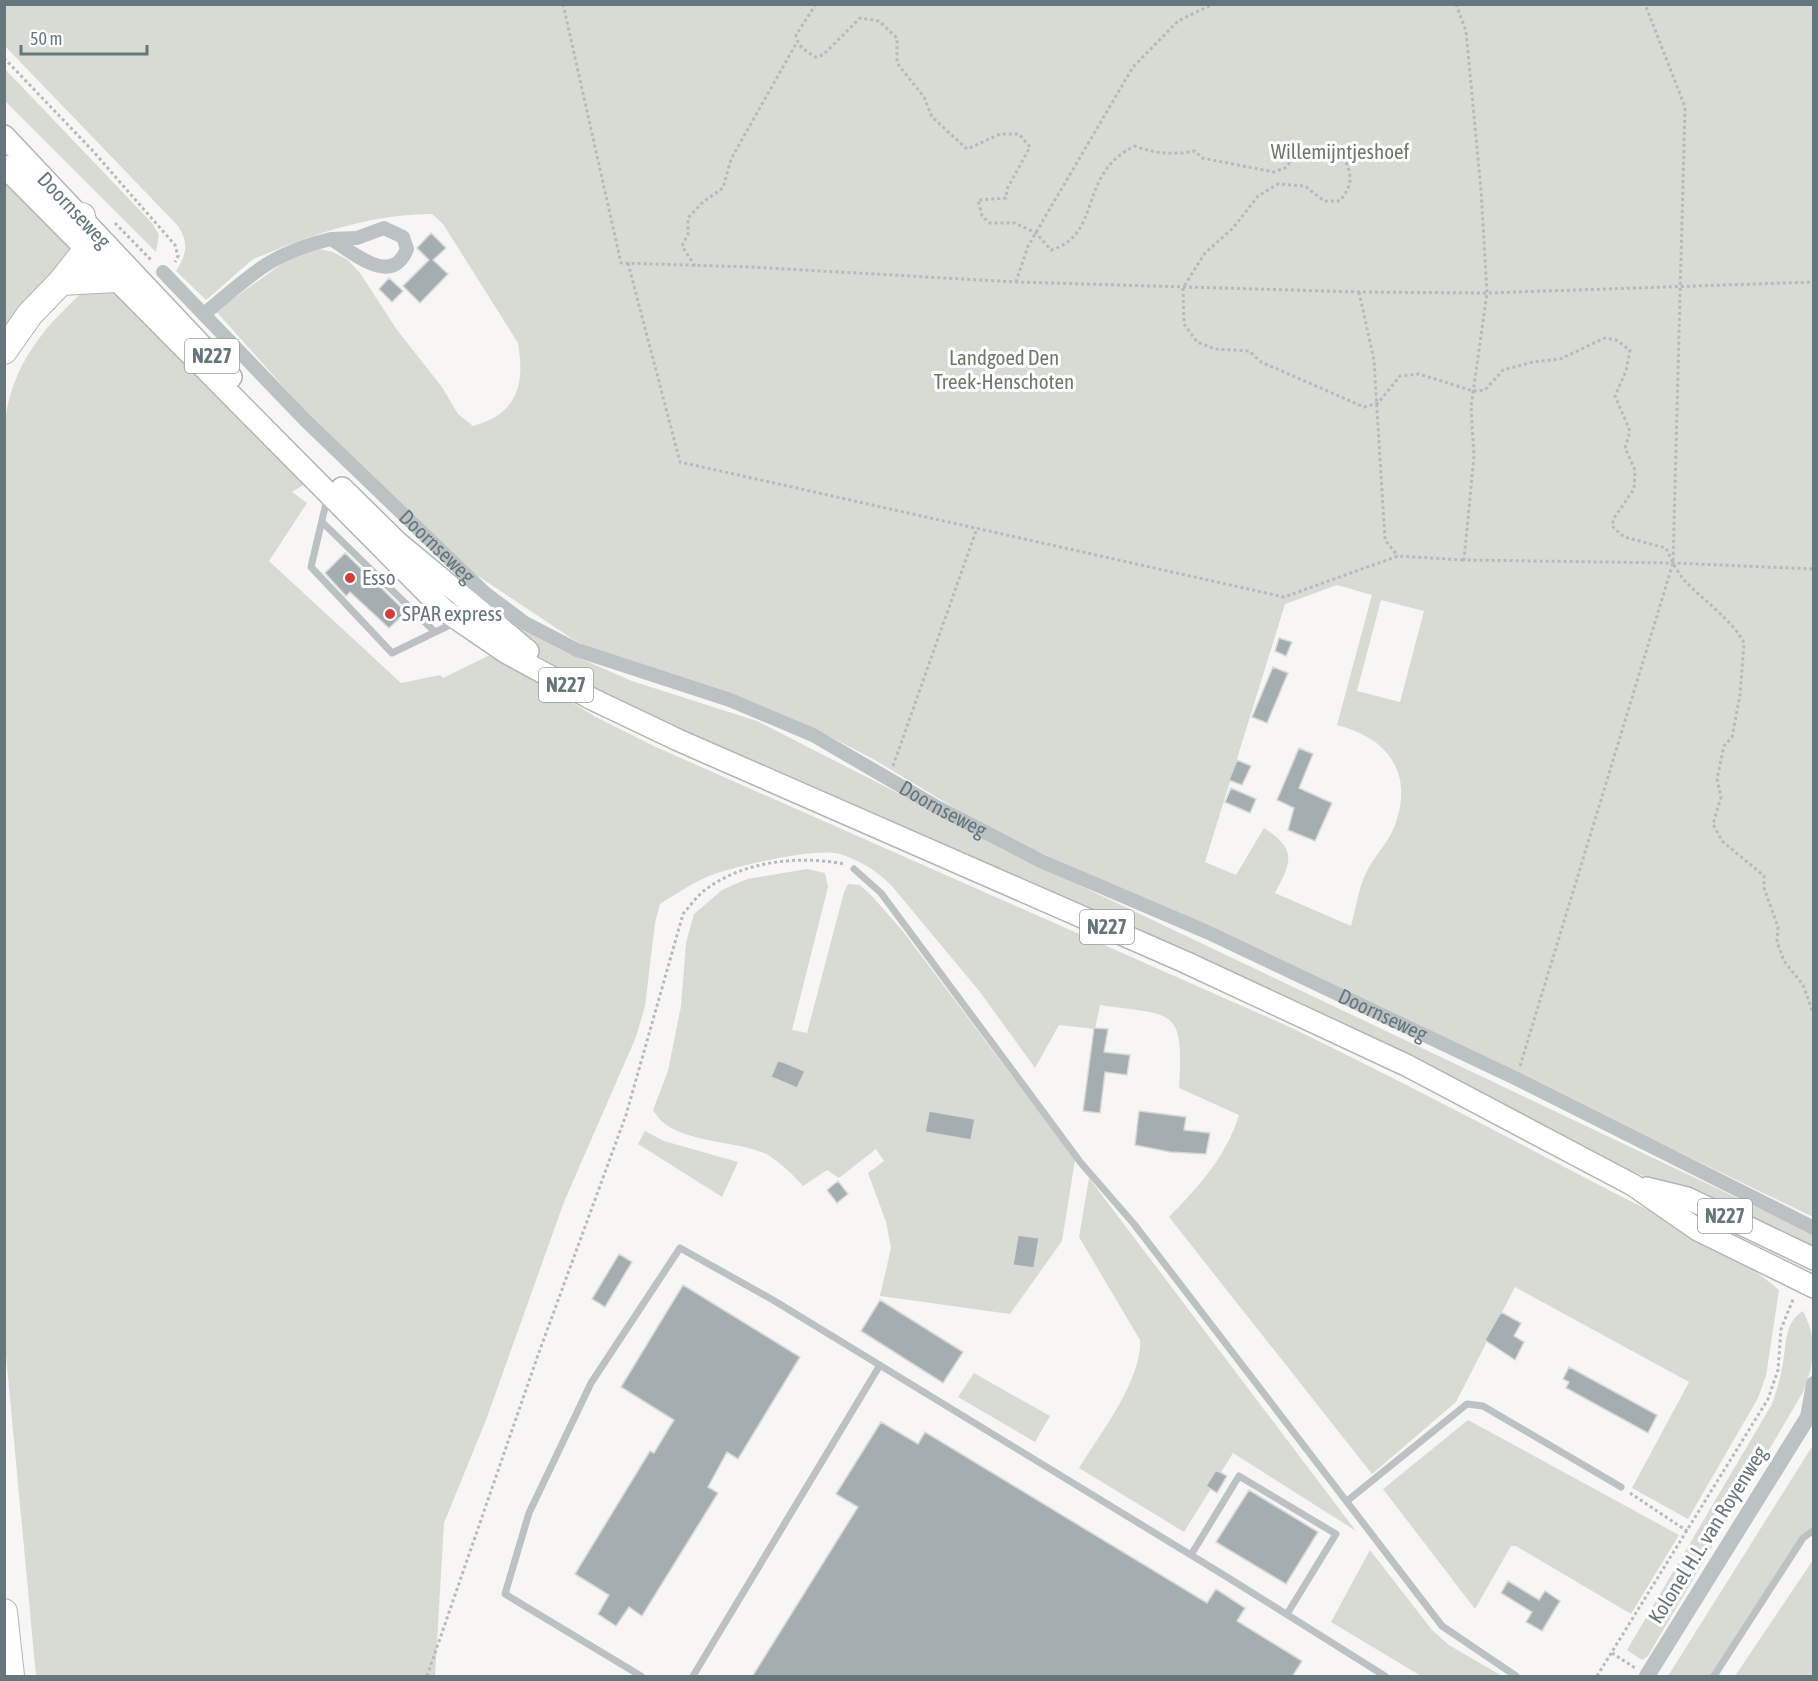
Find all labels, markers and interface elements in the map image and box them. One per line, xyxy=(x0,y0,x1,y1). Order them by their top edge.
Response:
scale bar xyxy=(21,18,147,56)
text: 50 m xyxy=(30,28,62,49)
park label: Willemijntjeshoef xyxy=(1271,139,1410,163)
street label: Doornseweg xyxy=(33,167,116,253)
road number: N227 xyxy=(185,339,239,373)
park label: Landgoed Den Treek-Henschoten xyxy=(934,345,1074,393)
street label: Doornseweg xyxy=(395,504,480,588)
place label: Esso xyxy=(362,565,396,589)
marker: Esso xyxy=(343,571,357,585)
place label: SPAR express xyxy=(402,601,502,625)
marker: SPAR express xyxy=(383,607,397,621)
road number: N227 xyxy=(539,668,593,702)
street label: Doornseweg xyxy=(896,775,991,842)
road number: N227 xyxy=(1080,910,1134,944)
street label: Doornseweg xyxy=(1335,983,1431,1046)
road number: N227 xyxy=(1698,1199,1752,1233)
street label: Kolonel H.L. van Royenweg xyxy=(1643,1441,1771,1627)

